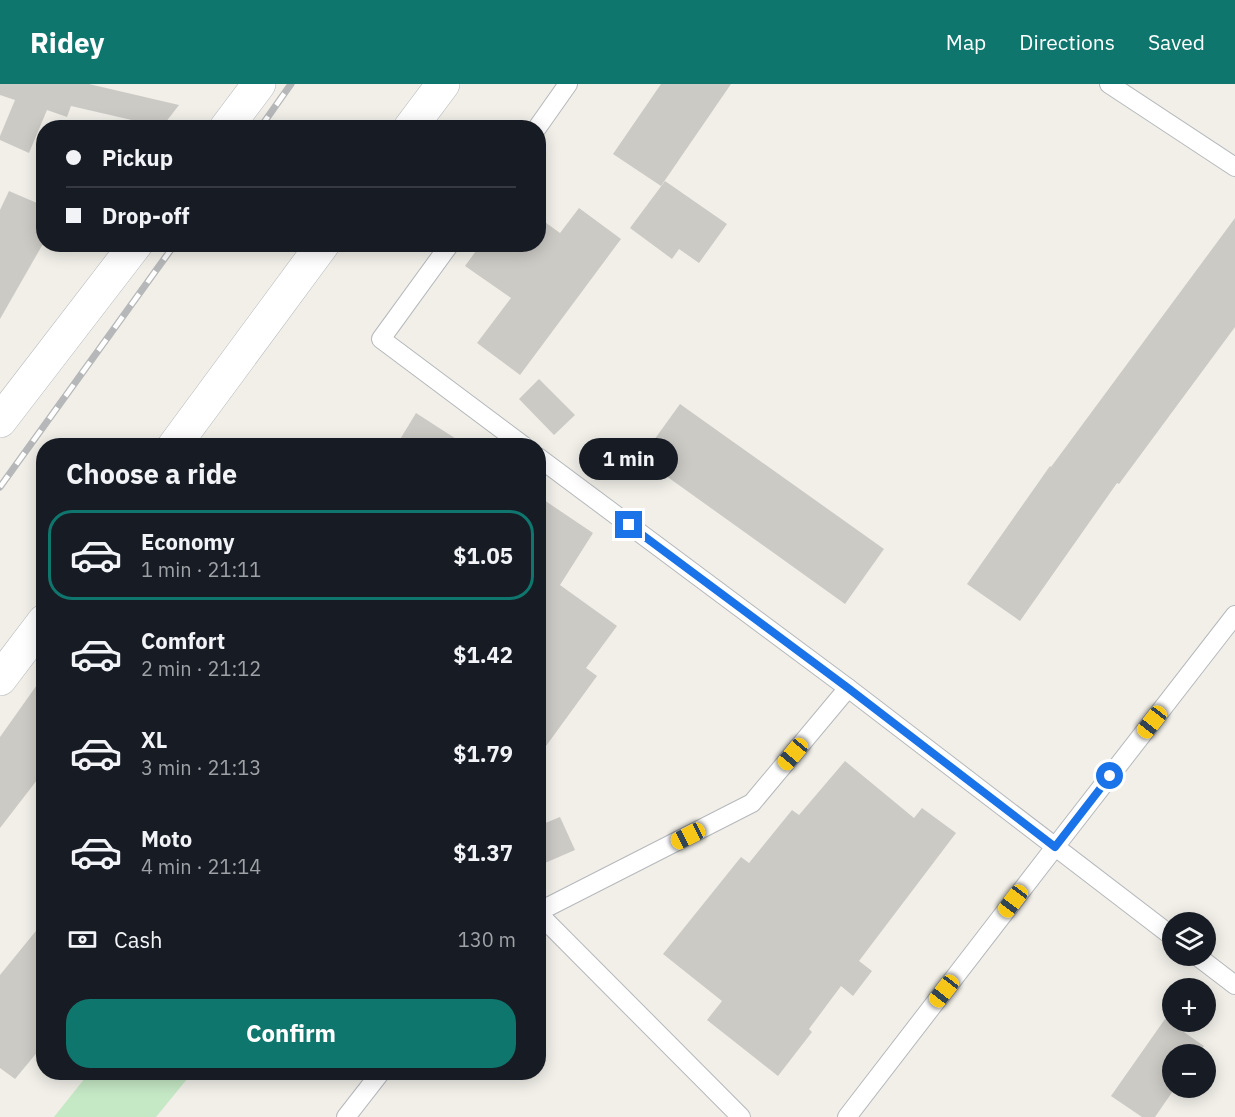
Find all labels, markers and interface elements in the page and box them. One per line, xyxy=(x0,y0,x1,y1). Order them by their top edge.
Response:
text: Ridey xyxy=(30,24,104,61)
text: Map xyxy=(946,28,986,56)
text: Directions xyxy=(1019,28,1115,56)
text: Saved xyxy=(1148,28,1205,56)
text: Pickup xyxy=(102,143,173,172)
text: Drop-off xyxy=(102,201,189,230)
callout: 1 min xyxy=(580,438,678,480)
text: 1 min xyxy=(602,445,655,472)
text: Choose a ride xyxy=(66,456,237,491)
route end xyxy=(615,511,642,538)
text: Economy xyxy=(141,527,235,556)
icon: car xyxy=(69,528,123,582)
text: $1.05 xyxy=(453,541,513,570)
text: 1 min · 21:11 xyxy=(141,556,261,583)
text: Comfort xyxy=(141,626,225,655)
icon: car xyxy=(69,627,123,681)
text: $1.42 xyxy=(453,640,513,669)
text: 2 min · 21:12 xyxy=(141,655,261,682)
car xyxy=(1134,702,1170,742)
text: XL xyxy=(141,725,167,754)
icon: car xyxy=(69,726,123,780)
car xyxy=(775,734,811,774)
text: $1.79 xyxy=(453,739,513,768)
text: 3 min · 21:13 xyxy=(141,754,261,781)
route start xyxy=(1096,762,1123,789)
car xyxy=(668,820,708,852)
text: Moto xyxy=(141,824,192,853)
icon: car xyxy=(69,825,123,879)
text: $1.37 xyxy=(453,838,513,867)
text: 4 min · 21:14 xyxy=(141,853,261,880)
car xyxy=(995,881,1031,921)
map controls xyxy=(1162,912,1216,1098)
button: layers xyxy=(1162,912,1216,966)
icon: cash xyxy=(66,923,99,956)
text: Cash xyxy=(114,925,163,954)
text: 130 m xyxy=(458,926,516,953)
car xyxy=(926,971,962,1011)
button: + xyxy=(1162,978,1216,1032)
button: Confirm xyxy=(66,999,516,1068)
button: − xyxy=(1162,1044,1216,1098)

